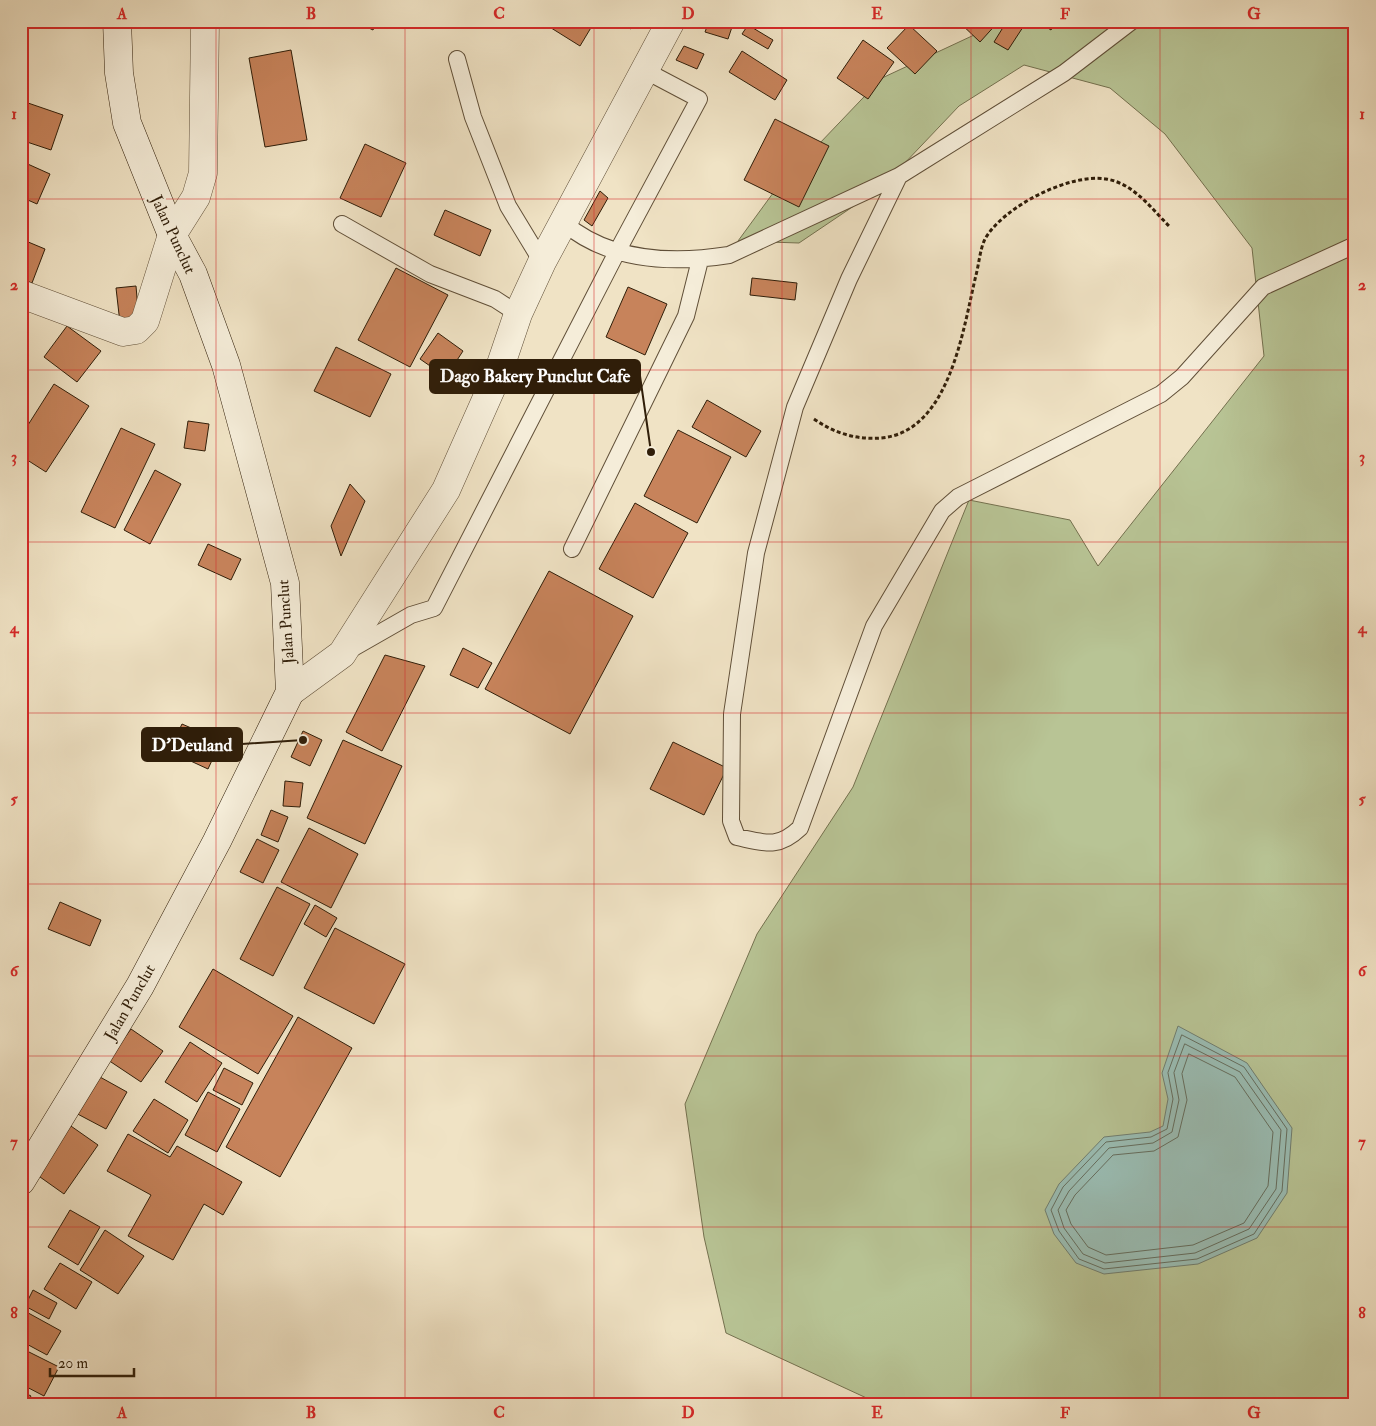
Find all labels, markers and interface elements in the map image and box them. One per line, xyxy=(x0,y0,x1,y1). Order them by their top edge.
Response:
text: A xyxy=(116,4,128,24)
text: B xyxy=(306,4,316,24)
text: C xyxy=(493,4,505,24)
text: D xyxy=(681,4,695,24)
text: E xyxy=(871,4,883,24)
text: F xyxy=(1060,4,1070,24)
text: G xyxy=(1247,4,1261,24)
text: 1 xyxy=(11,104,17,124)
text: 1 xyxy=(1359,104,1365,124)
street label: Jalan Punclut xyxy=(145,191,200,277)
text: 2 xyxy=(10,275,18,295)
text: 2 xyxy=(1358,275,1366,295)
callout: Dago Bakery Punclut Cafe xyxy=(430,360,640,393)
text: Dago Bakery Punclut Cafe xyxy=(440,365,631,388)
text: 3 xyxy=(11,447,17,467)
text: 3 xyxy=(1359,447,1365,467)
street label: Jalan Punclut xyxy=(273,579,300,666)
text: 4 xyxy=(9,618,20,638)
text: 4 xyxy=(1357,618,1368,638)
callout: D'Deuland xyxy=(142,728,242,761)
text: D'Deuland xyxy=(152,734,233,757)
text: 5 xyxy=(10,789,18,809)
text: 5 xyxy=(1358,789,1366,809)
text: 6 xyxy=(10,961,20,981)
street label: Jalan Punclut xyxy=(100,961,161,1046)
text: 6 xyxy=(1358,961,1368,981)
text: 7 xyxy=(10,1132,18,1152)
text: 7 xyxy=(1358,1132,1366,1152)
text: 8 xyxy=(10,1303,18,1323)
text: 8 xyxy=(1358,1303,1366,1323)
scale bar xyxy=(50,1346,134,1378)
text: 20 m xyxy=(58,1354,88,1373)
text: A xyxy=(116,1403,128,1423)
text: B xyxy=(306,1403,316,1423)
text: C xyxy=(493,1403,505,1423)
text: D xyxy=(681,1403,695,1423)
text: E xyxy=(871,1403,883,1423)
text: F xyxy=(1060,1403,1070,1423)
text: G xyxy=(1247,1403,1261,1423)

